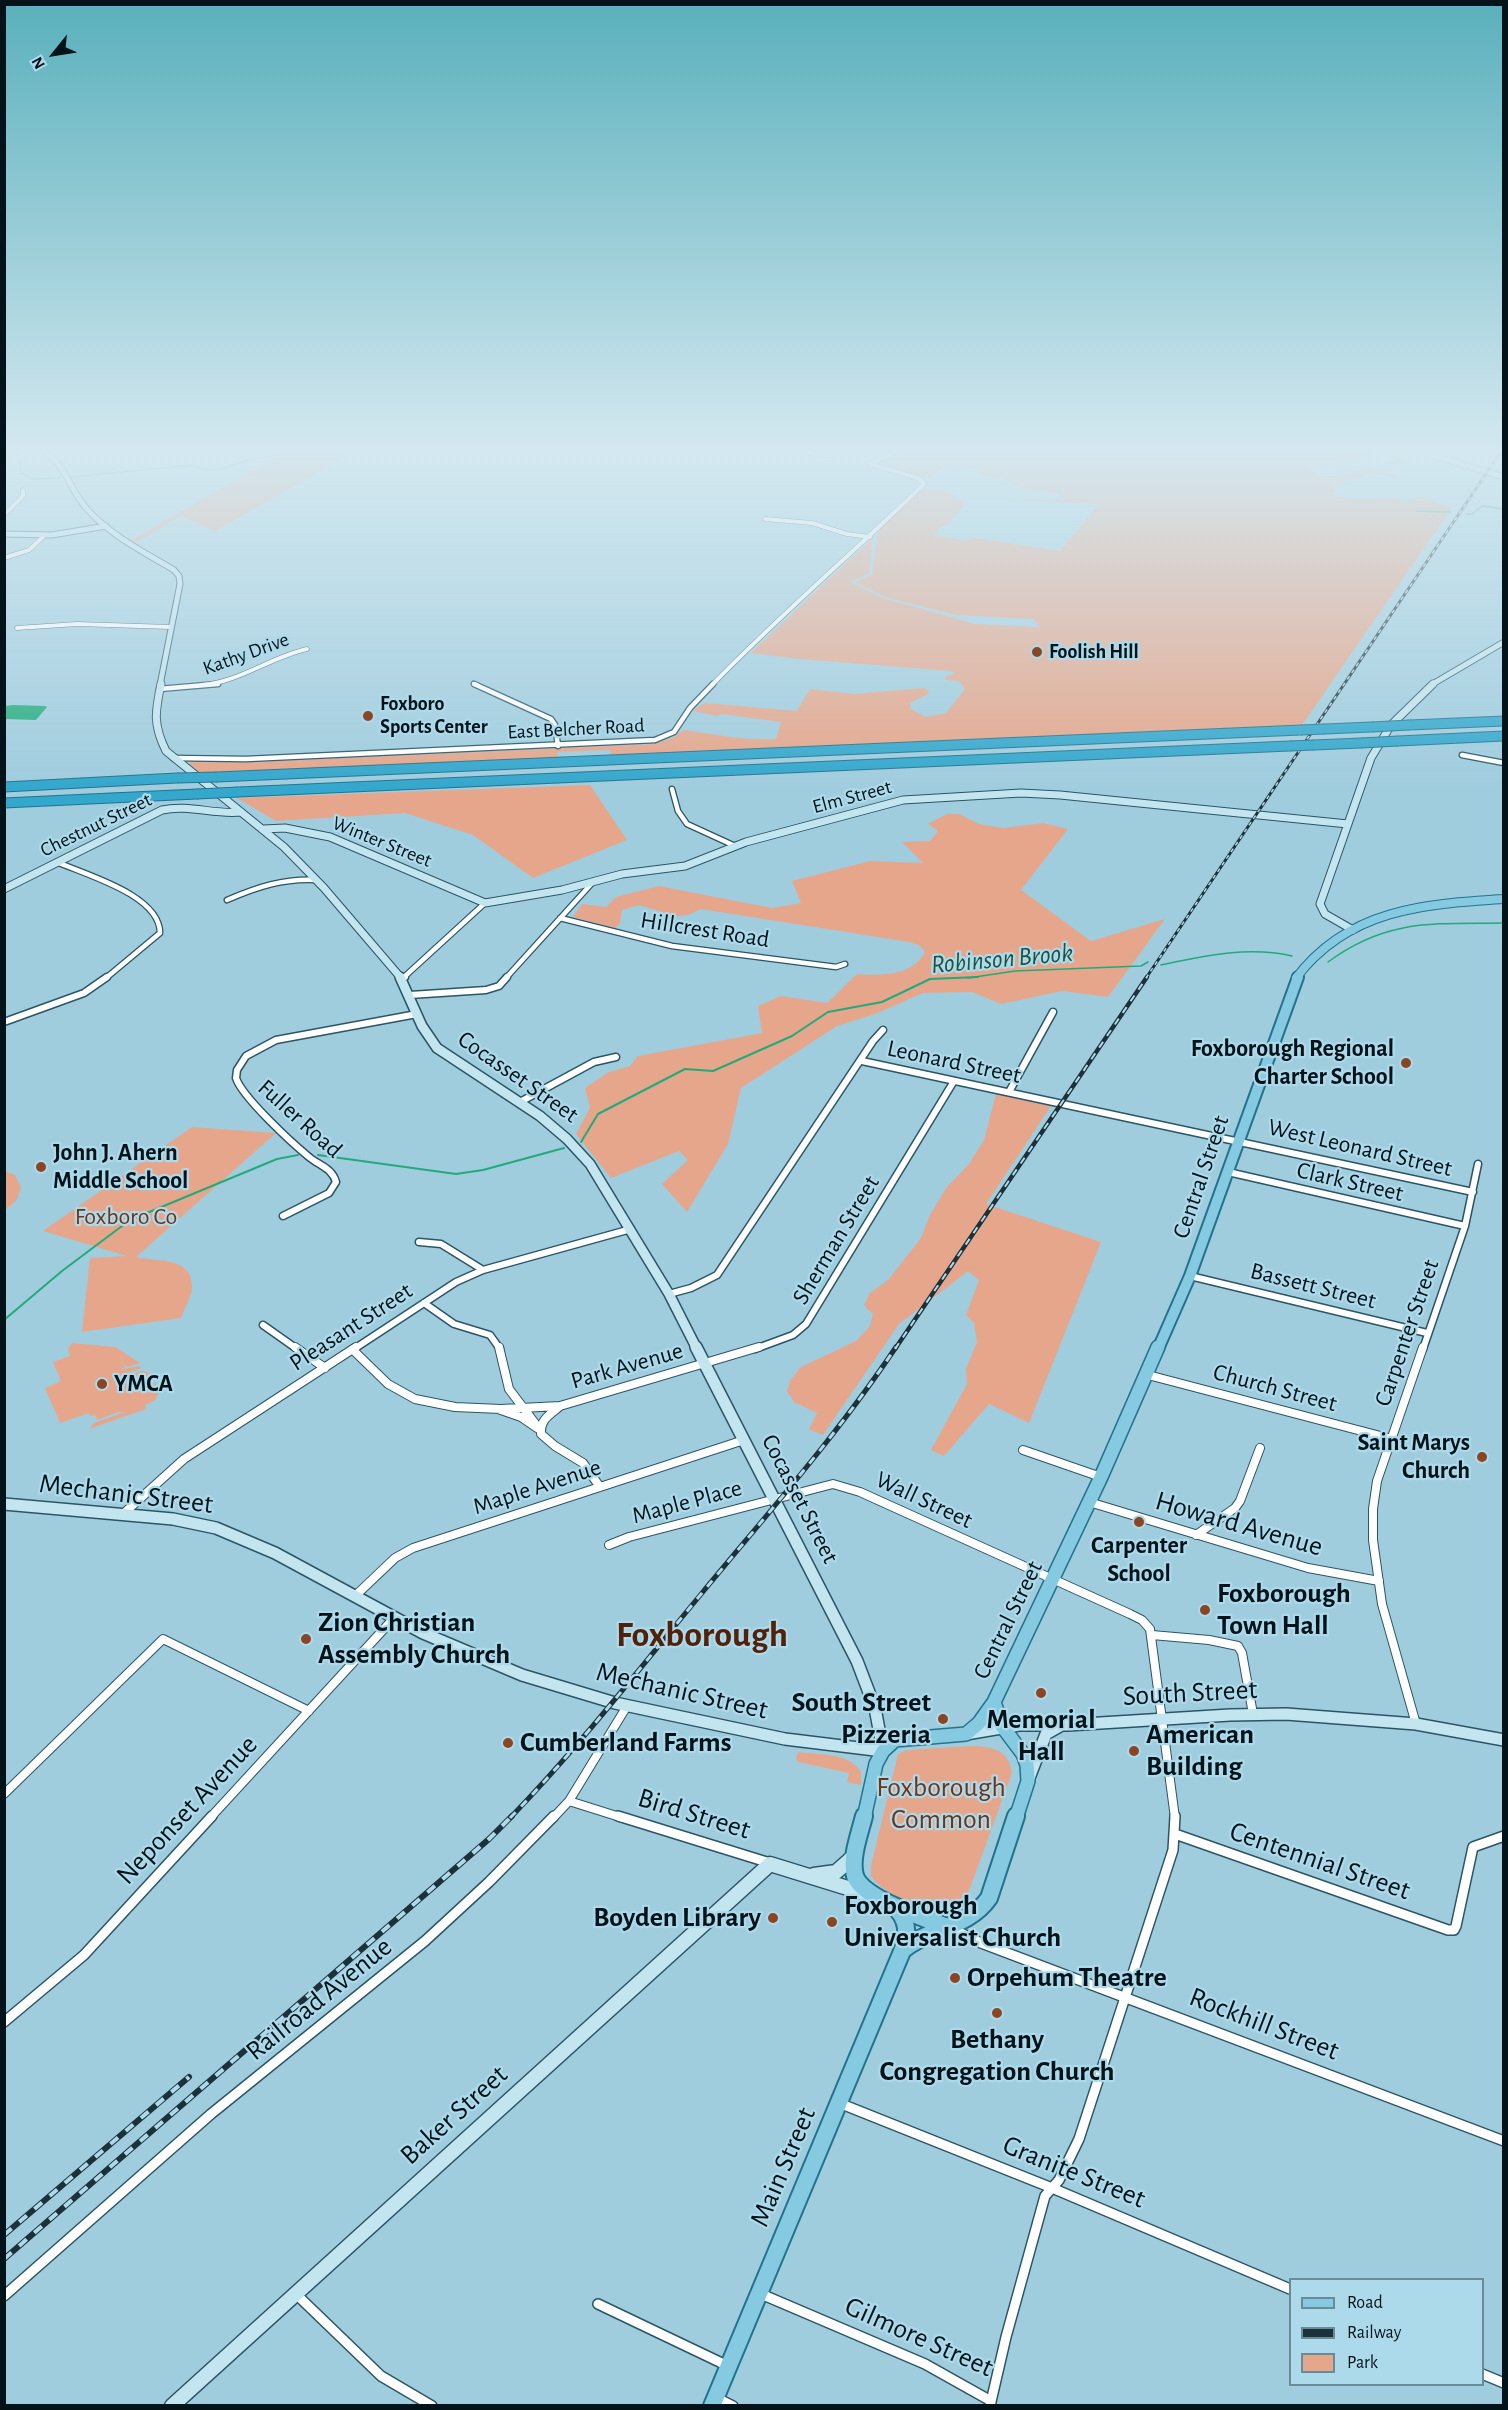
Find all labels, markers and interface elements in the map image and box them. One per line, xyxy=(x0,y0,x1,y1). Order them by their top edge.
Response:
north arrow xyxy=(24,24,84,84)
text: N xyxy=(29,54,48,72)
street label: Kathy Drive xyxy=(200,627,292,681)
place label: Foolish Hill xyxy=(1049,640,1139,664)
marker: Foolish Hill xyxy=(1030,645,1044,659)
place label: Foxboro Sports Center xyxy=(380,692,488,739)
marker: Foxboro Sports Center xyxy=(361,709,375,723)
street label: East Belcher Road xyxy=(507,713,645,745)
street label: Elm Street xyxy=(810,775,894,819)
street label: Chestnut Street xyxy=(36,788,156,862)
street label: Winter Street xyxy=(329,811,435,873)
street label: Hillcrest Road xyxy=(638,906,772,954)
water label: Robinson Brook xyxy=(930,937,1074,981)
street label: Cocasset Street xyxy=(452,1025,584,1129)
street label: Leonard Street xyxy=(884,1034,1024,1090)
place label: Foxborough Regional Charter School xyxy=(1191,1035,1394,1091)
marker: Foxborough Regional Charter School xyxy=(1399,1056,1413,1070)
street label: Fuller Road xyxy=(252,1074,348,1164)
street label: Central Street xyxy=(1167,1112,1235,1242)
street label: West Leonard Street xyxy=(1265,1113,1455,1183)
place label: John J. Ahern Middle School xyxy=(53,1139,188,1195)
street label: Clark Street xyxy=(1294,1156,1406,1208)
marker: John J. Ahern Middle School xyxy=(34,1160,48,1174)
street label: Sherman Street xyxy=(786,1170,886,1310)
park label: Foxboro Co xyxy=(75,1203,177,1231)
street label: Bassett Street xyxy=(1247,1256,1379,1316)
street label: Carpenter Street xyxy=(1368,1256,1446,1410)
street label: Pleasant Street xyxy=(284,1277,418,1377)
street label: Park Avenue xyxy=(568,1336,686,1396)
street label: Church Street xyxy=(1210,1358,1340,1418)
place label: YMCA xyxy=(114,1370,173,1398)
marker: YMCA xyxy=(95,1377,109,1391)
place label: Saint Marys Church xyxy=(1357,1429,1470,1485)
street label: Cocasset Street xyxy=(755,1430,845,1568)
marker: Saint Marys Church xyxy=(1475,1450,1489,1464)
street label: Maple Avenue xyxy=(469,1453,605,1521)
street label: Wall Street xyxy=(871,1465,977,1535)
street label: Mechanic Street xyxy=(37,1467,215,1521)
street label: Maple Place xyxy=(629,1474,745,1530)
street label: Howard Avenue xyxy=(1151,1484,1327,1564)
marker: Carpenter School xyxy=(1132,1515,1146,1529)
place label: Carpenter School xyxy=(1091,1532,1187,1588)
street label: Central Street xyxy=(967,1556,1049,1684)
place label: Foxborough Town Hall xyxy=(1217,1577,1351,1643)
marker: Foxborough Town Hall xyxy=(1198,1603,1212,1617)
place label: Zion Christian Assembly Church xyxy=(318,1606,510,1672)
district label: Foxborough xyxy=(616,1613,788,1657)
marker: Zion Christian Assembly Church xyxy=(299,1632,313,1646)
street label: Mechanic Street xyxy=(593,1655,771,1727)
street label: South Street xyxy=(1122,1673,1258,1713)
place label: South Street Pizzeria xyxy=(791,1686,931,1752)
marker: Memorial Hall xyxy=(1034,1686,1048,1700)
place label: Memorial Hall xyxy=(986,1703,1096,1769)
marker: South Street Pizzeria xyxy=(936,1712,950,1726)
place label: American Building xyxy=(1146,1718,1254,1784)
place label: Cumberland Farms xyxy=(520,1726,731,1760)
street label: Neponset Avenue xyxy=(109,1728,265,1892)
marker: Cumberland Farms xyxy=(501,1736,515,1750)
marker: American Building xyxy=(1127,1744,1141,1758)
park label: Foxborough Common xyxy=(876,1771,1006,1837)
street label: Bird Street xyxy=(634,1781,754,1847)
street label: Centennial Street xyxy=(1225,1814,1415,1908)
place label: Foxborough Universalist Church xyxy=(844,1889,1061,1955)
place label: Boyden Library xyxy=(593,1901,761,1935)
marker: Boyden Library xyxy=(766,1911,780,1925)
marker: Foxborough Universalist Church xyxy=(825,1915,839,1929)
street label: Railroad Avenue xyxy=(239,1930,399,2068)
place label: Orpehum Theatre xyxy=(967,1961,1167,1995)
marker: Orpehum Theatre xyxy=(948,1971,962,1985)
street label: Rockhill Street xyxy=(1184,1980,1344,2068)
marker: Bethany Congregation Church xyxy=(990,2006,1004,2020)
place label: Bethany Congregation Church xyxy=(879,2023,1115,2089)
street label: Baker Street xyxy=(393,2058,515,2172)
street label: Main Street xyxy=(743,2102,823,2232)
street label: Granite Street xyxy=(998,2128,1150,2216)
legend xyxy=(1289,2278,1484,2386)
street label: Gilmore Street xyxy=(840,2289,998,2385)
text: Road xyxy=(1347,2294,1383,2312)
text: Railway xyxy=(1347,2324,1401,2342)
text: Park xyxy=(1347,2354,1378,2372)

